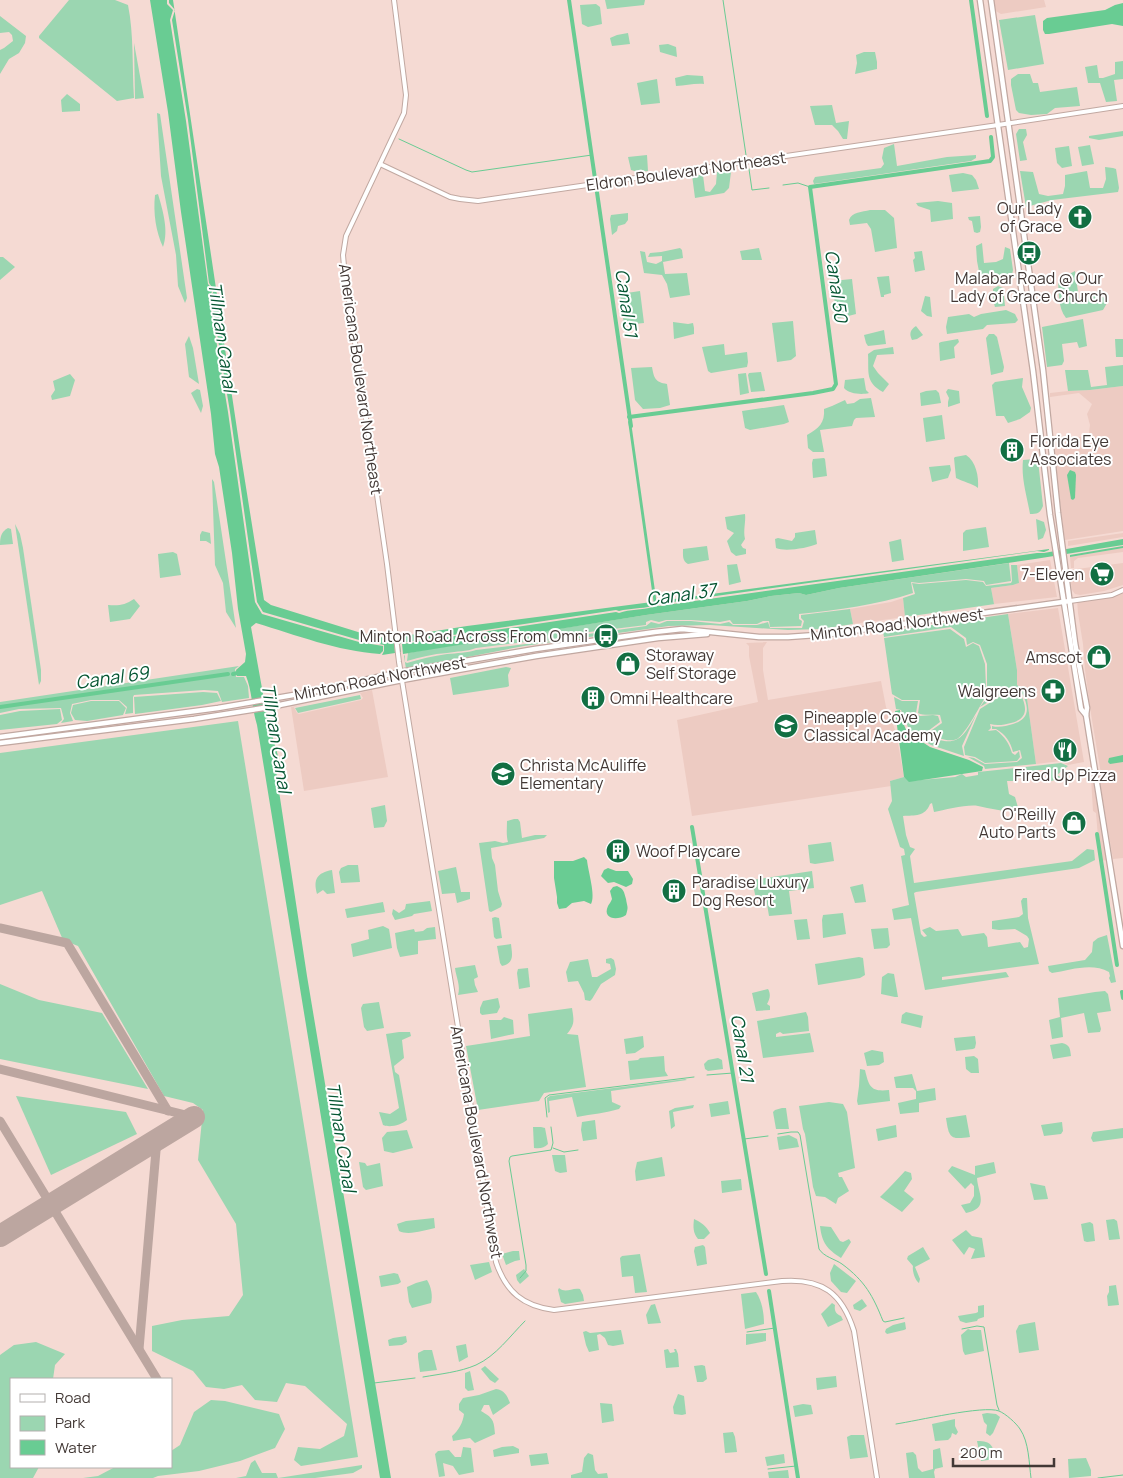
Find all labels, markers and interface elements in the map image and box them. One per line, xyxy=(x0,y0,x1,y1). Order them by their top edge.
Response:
street label: Eldron Boulevard Northeast xyxy=(585,146,787,196)
place label: Our Lady of Grace xyxy=(997,197,1063,237)
church icon: Our Lady of Grace xyxy=(1067,204,1093,230)
bus stop icon: Malabar Road @ Our Lady of Grace Church xyxy=(1016,240,1042,266)
water label: Canal 50 xyxy=(820,248,854,326)
street label: Americana Boulevard Northeast xyxy=(334,262,388,496)
water label: Canal 51 xyxy=(610,267,644,341)
place label: Malabar Road @ Our Lady of Grace Church xyxy=(950,267,1108,307)
water label: Tillman Canal xyxy=(203,281,243,396)
place label: Florida Eye Associates xyxy=(1030,430,1111,470)
building icon: Florida Eye Associates xyxy=(999,437,1025,463)
supermarket icon: 7-Eleven xyxy=(1089,561,1115,587)
place label: 7-Eleven xyxy=(1021,563,1084,585)
water label: Canal 37 xyxy=(644,577,720,611)
street label: Minton Road Northwest xyxy=(809,602,985,646)
bus stop icon: Minton Road Across From Omni xyxy=(593,623,619,649)
place label: Minton Road Across From Omni xyxy=(360,625,588,647)
place label: Storaway Self Storage xyxy=(646,644,736,684)
shop icon: Amscot xyxy=(1086,644,1112,670)
place label: Amscot xyxy=(1025,646,1082,668)
street label: Minton Road Northwest xyxy=(292,651,468,705)
shop icon: Storaway Self Storage xyxy=(615,651,641,677)
water label: Canal 69 xyxy=(74,660,152,694)
pharmacy icon: Walgreens xyxy=(1040,678,1066,704)
place label: Walgreens xyxy=(958,680,1036,702)
water label: Tillman Canal xyxy=(256,681,298,797)
building icon: Omni Healthcare xyxy=(580,685,606,711)
place label: Omni Healthcare xyxy=(610,687,733,709)
place label: Pineapple Cove Classical Academy xyxy=(804,706,942,746)
school or university icon: Pineapple Cove Classical Academy xyxy=(773,713,799,739)
restaurant icon: Fired Up Pizza xyxy=(1052,737,1078,763)
place label: Christa McAuliffe Elementary xyxy=(520,754,646,794)
school or university icon: Christa McAuliffe Elementary xyxy=(490,761,516,787)
place label: Fired Up Pizza xyxy=(1014,764,1116,786)
place label: O'Reilly Auto Parts xyxy=(979,803,1057,843)
shop icon: O'Reilly Auto Parts xyxy=(1061,810,1087,836)
building icon: Woof Playcare xyxy=(605,838,631,864)
place label: Woof Playcare xyxy=(636,840,740,862)
place label: Paradise Luxury Dog Resort xyxy=(692,871,809,911)
building icon: Paradise Luxury Dog Resort xyxy=(661,878,687,904)
water label: Canal 21 xyxy=(726,1012,761,1086)
street label: Americana Boulevard Northwest xyxy=(446,1024,508,1260)
water label: Tillman Canal xyxy=(321,1080,363,1196)
legend xyxy=(10,1378,172,1468)
text: Road xyxy=(55,1387,91,1408)
text: Park xyxy=(55,1412,85,1433)
scale bar xyxy=(953,1436,1054,1468)
text: Water xyxy=(55,1437,97,1458)
text: 200 m xyxy=(960,1442,1003,1463)

